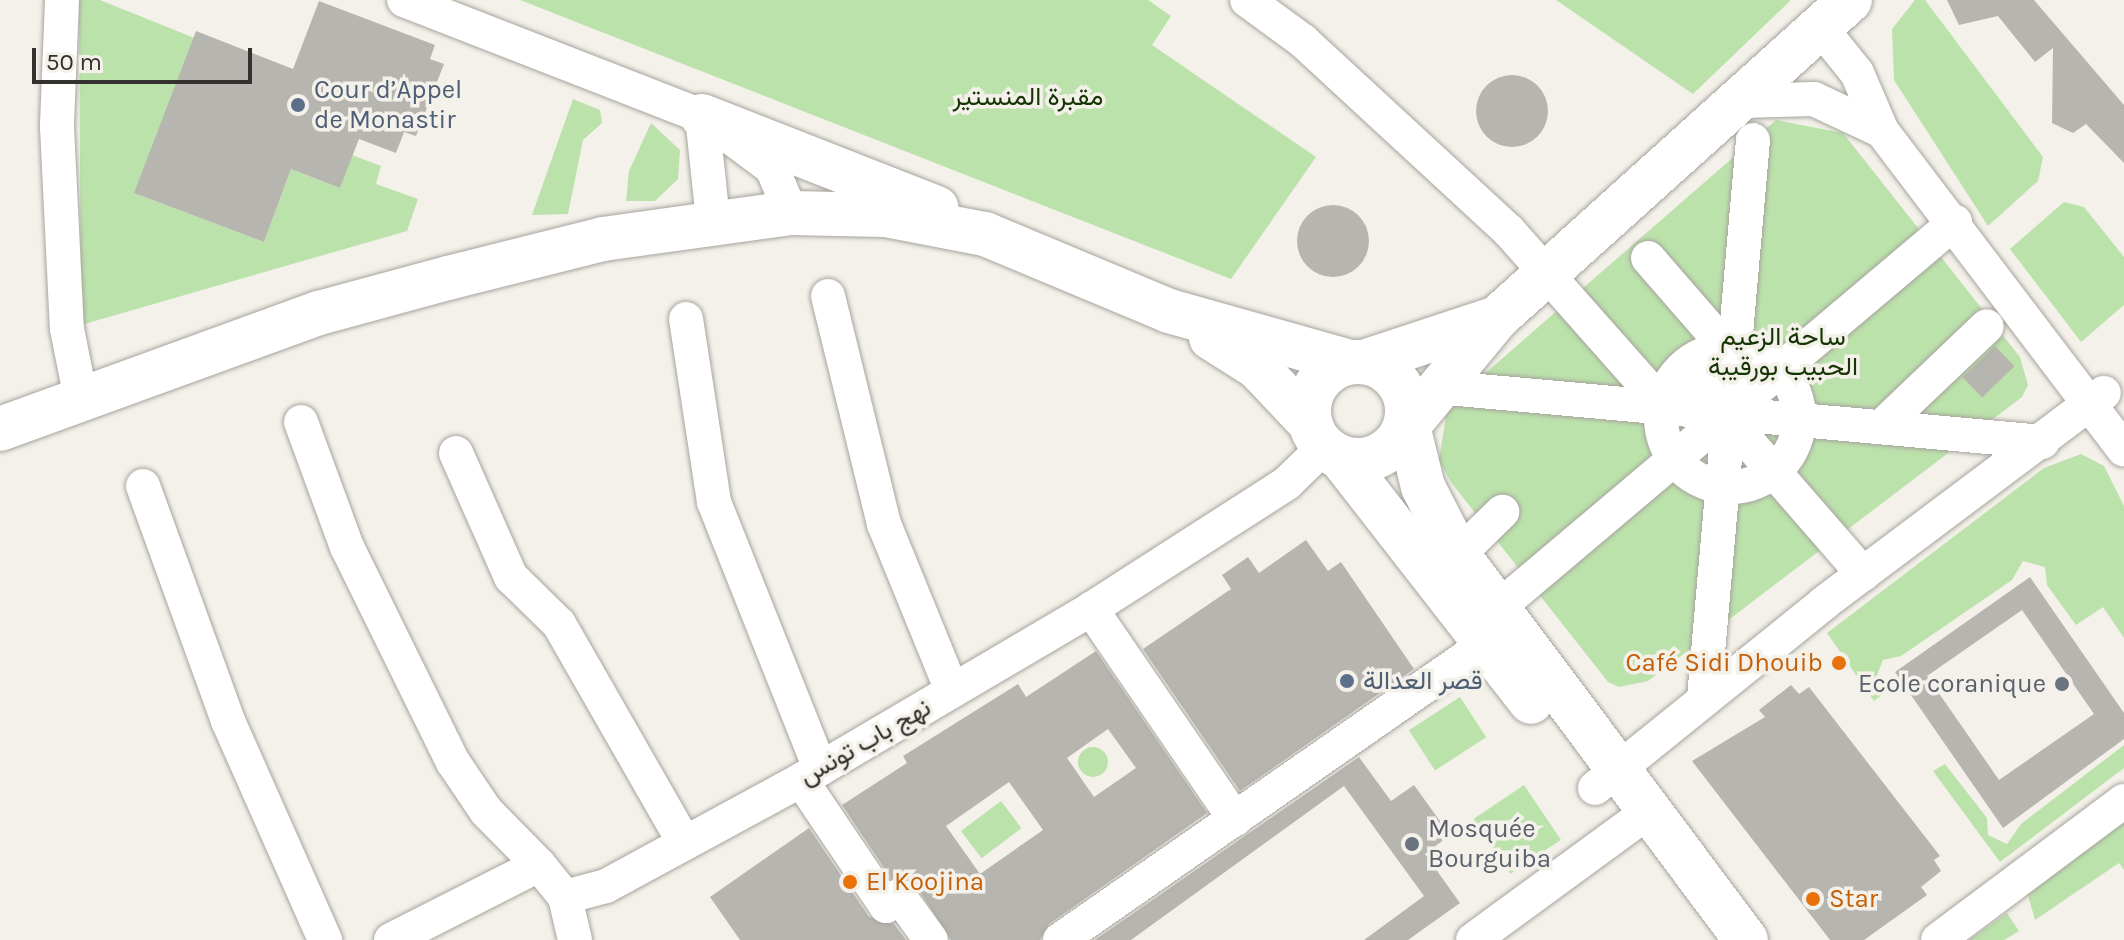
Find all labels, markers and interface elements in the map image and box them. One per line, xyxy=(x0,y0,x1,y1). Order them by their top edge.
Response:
scale bar xyxy=(36,32,256,82)
text: 50 m xyxy=(46,48,102,76)
place label: Cour d’Appel de Monastir xyxy=(314,74,462,136)
park label: مقبرة المنستير xyxy=(953,81,1103,113)
marker: Cour d’Appel de Monastir xyxy=(289,96,307,114)
park label: ساحة الزعيم الحبيب بورقيبة xyxy=(1708,321,1858,382)
place label: Café Sidi Dhouib xyxy=(1626,647,1823,679)
marker: Café Sidi Dhouib xyxy=(1830,654,1848,672)
place label: قصر العدالة xyxy=(1363,665,1483,697)
place label: Ecole coranique xyxy=(1858,668,2046,700)
marker: قصر العدالة xyxy=(1338,672,1356,690)
marker: Ecole coranique xyxy=(2053,675,2071,693)
street label: نهج باب تونس xyxy=(794,692,936,792)
place label: Mosquée Bourguiba xyxy=(1428,813,1551,874)
marker: Mosquée Bourguiba xyxy=(1403,835,1421,853)
place label: El Koojina xyxy=(866,866,984,898)
marker: El Koojina xyxy=(841,873,859,891)
place label: Star xyxy=(1829,883,1878,915)
marker: Star xyxy=(1804,890,1822,908)

